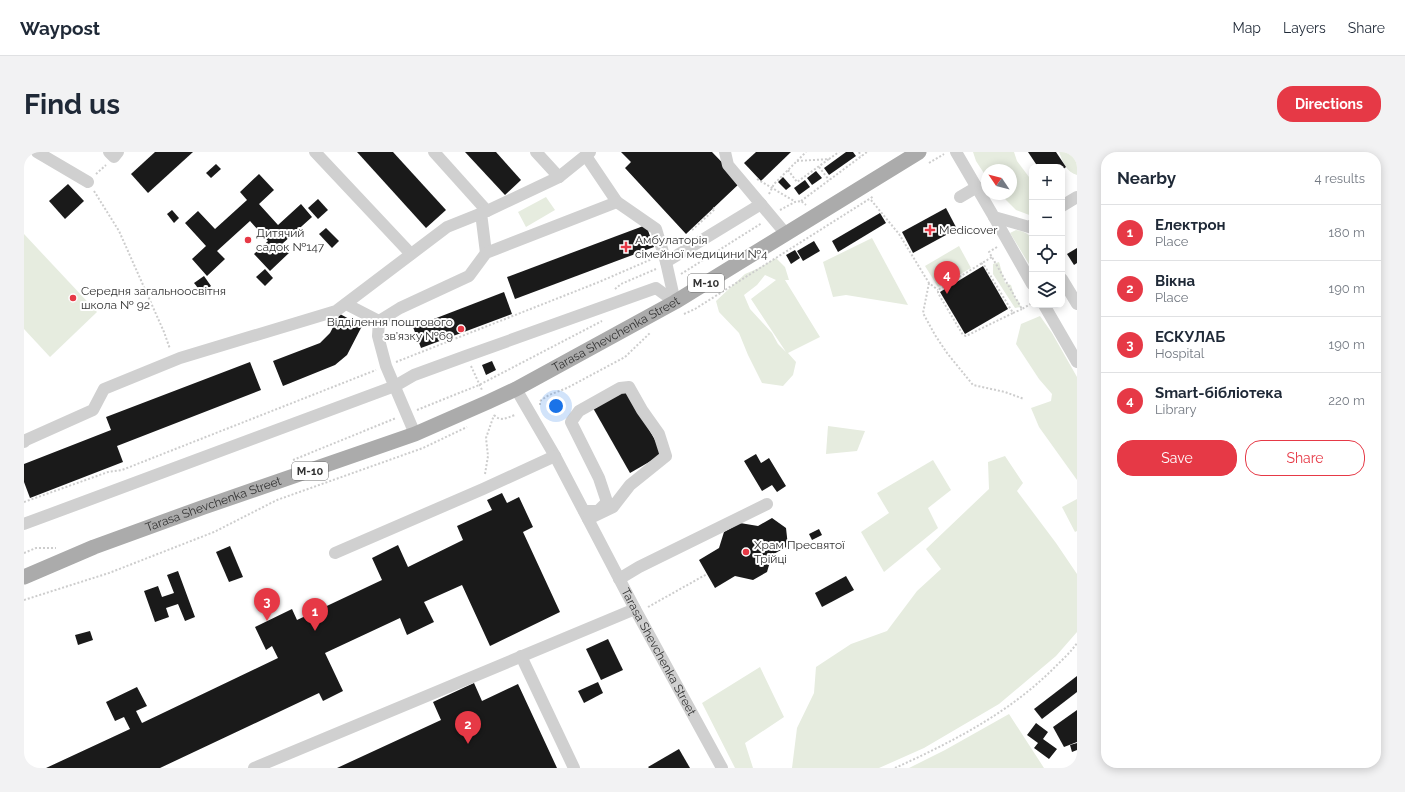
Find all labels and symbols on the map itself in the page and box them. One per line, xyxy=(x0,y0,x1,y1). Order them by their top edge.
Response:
north arrow xyxy=(981,164,1017,200)
place label: Medicover xyxy=(939,223,998,237)
marker: Medicover xyxy=(924,224,936,236)
place label: Дитячий садок №147 xyxy=(256,226,325,254)
place label: Амбулаторія сімейної медицини №4 xyxy=(635,233,768,261)
marker: Дитячий садок №147 xyxy=(243,235,253,245)
marker: Амбулаторія сімейної медицини №4 xyxy=(620,241,632,253)
pin: 4 xyxy=(934,261,960,294)
road number: М-10 xyxy=(688,274,724,292)
place label: Середня загальноосвітня школа № 92 xyxy=(81,284,226,312)
marker: Середня загальноосвітня школа № 92 xyxy=(68,293,78,303)
street label: Tarasa Shevchenka Street xyxy=(550,294,682,375)
place label: Відділення поштового зв’язку №69 xyxy=(327,315,453,343)
marker: Відділення поштового зв’язку №69 xyxy=(456,324,466,334)
your location xyxy=(546,396,566,416)
road number: М-10 xyxy=(292,462,328,480)
street label: Tarasa Shevchenka Street xyxy=(144,474,283,535)
place label: Храм Пресвятої Трійці xyxy=(754,538,845,566)
marker: Храм Пресвятої Трійці xyxy=(741,547,751,557)
street label: Tarasa Shevchenka Street xyxy=(618,586,699,718)
pin: 3 xyxy=(254,588,280,621)
pin: 1 xyxy=(302,598,328,631)
pin: 2 xyxy=(455,711,481,744)

